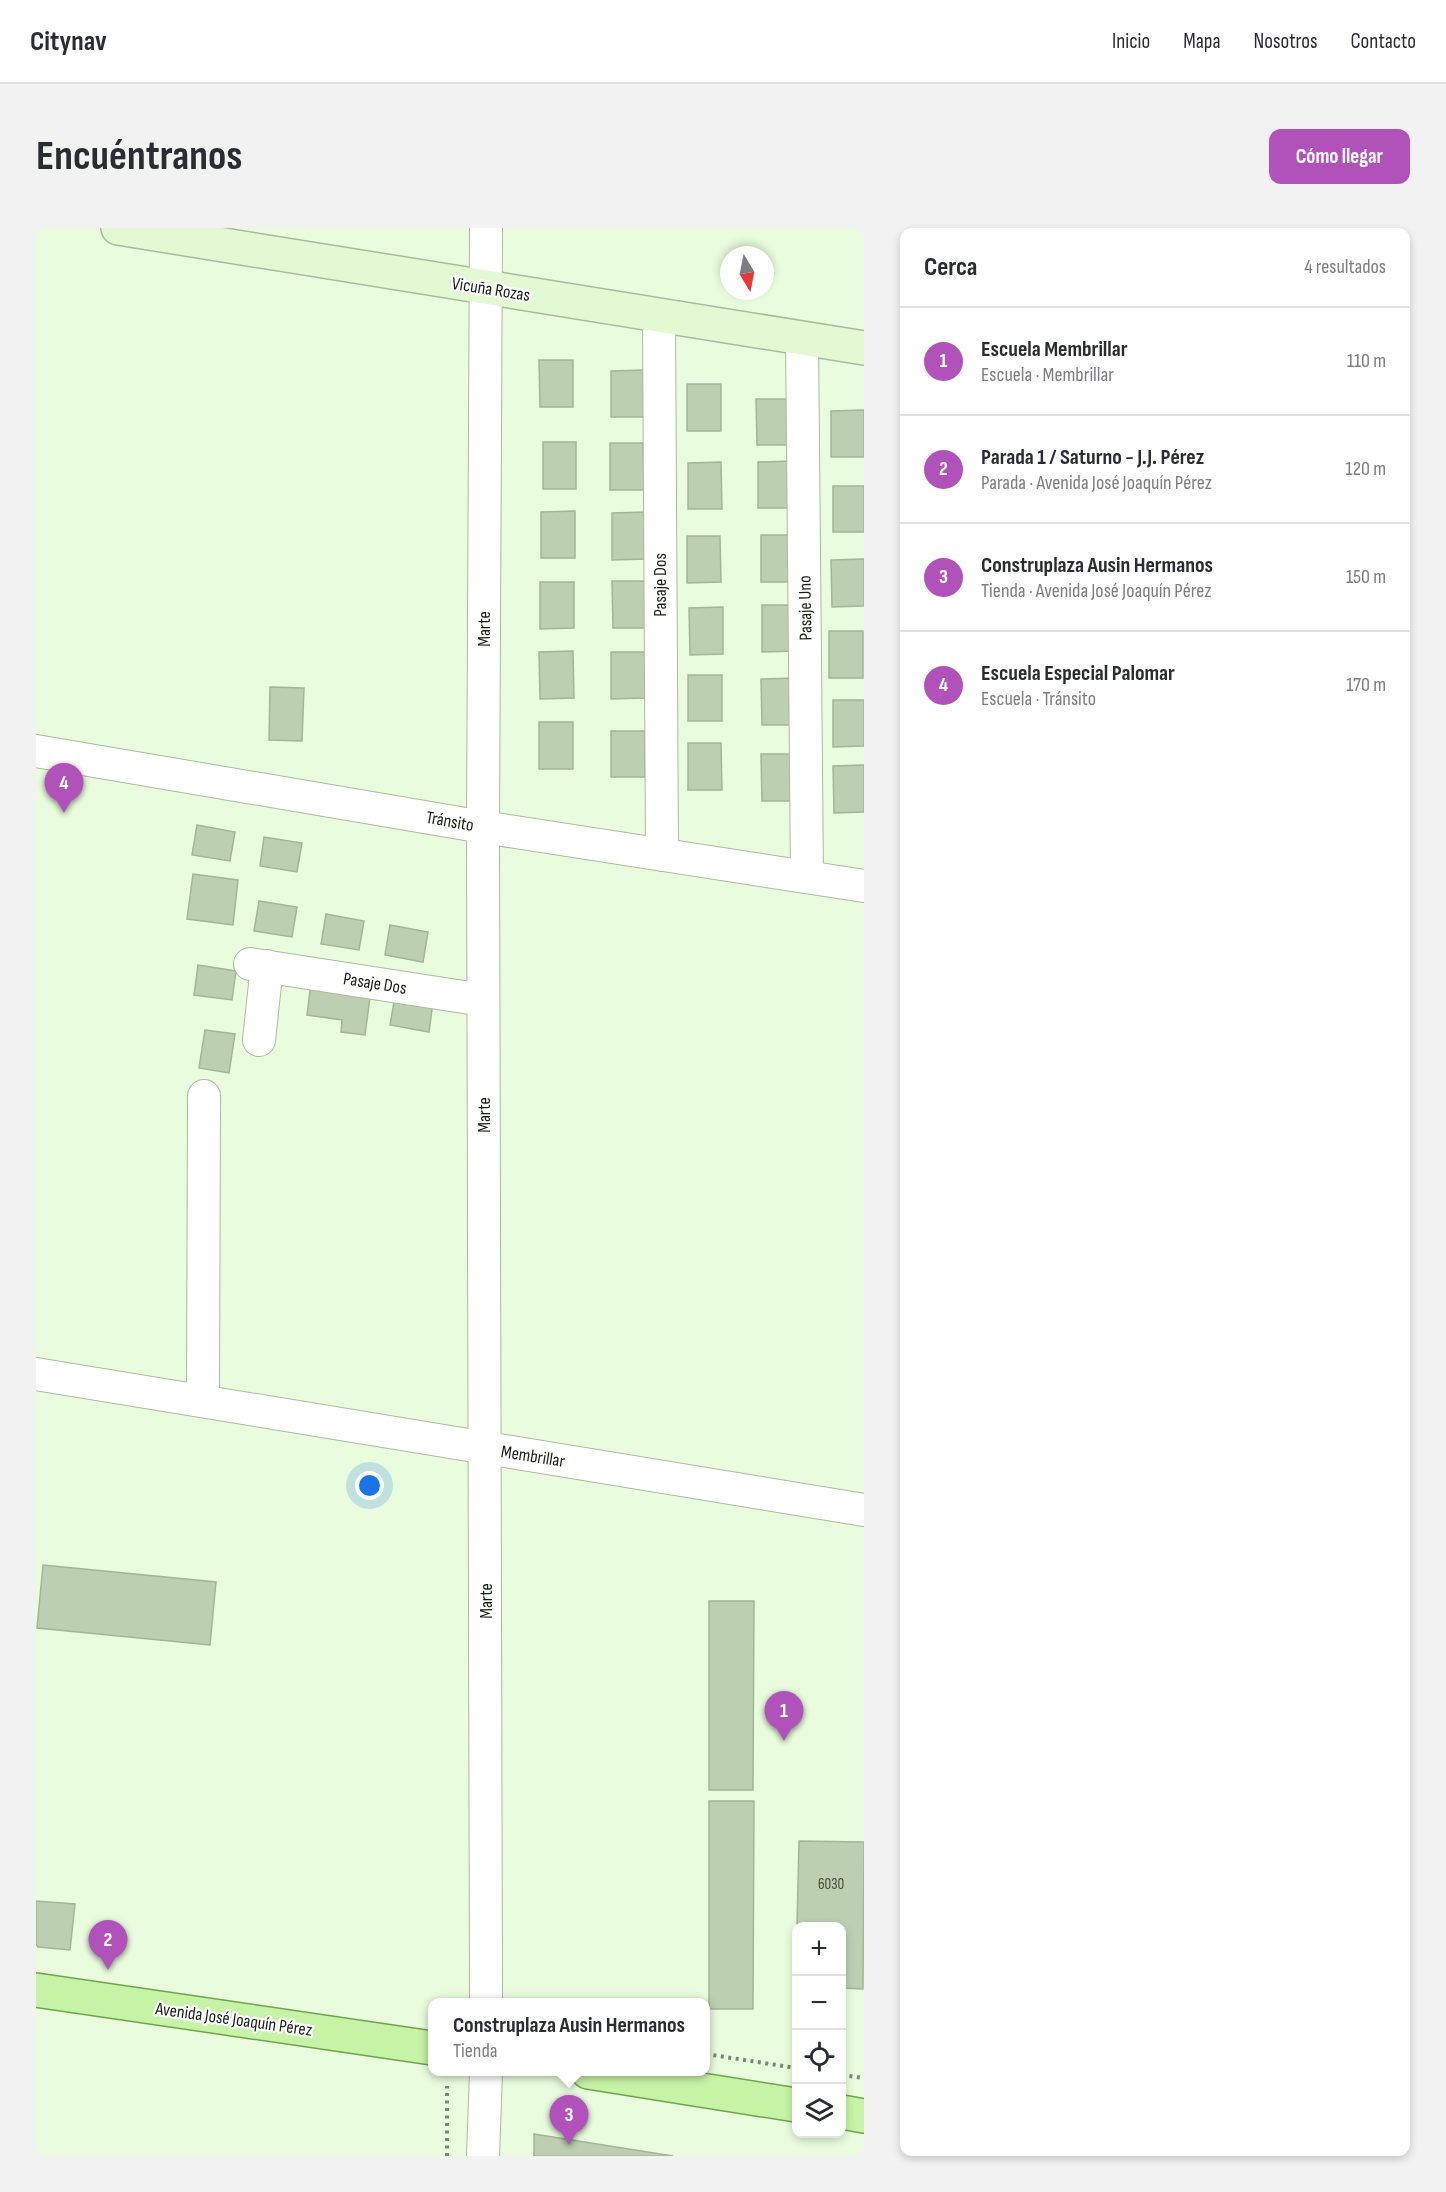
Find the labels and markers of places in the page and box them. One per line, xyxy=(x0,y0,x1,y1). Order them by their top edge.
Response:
pin: 4 xyxy=(45,764,84,813)
pin: 1 xyxy=(764,1692,804,1741)
pin: 2 xyxy=(88,1920,128,1970)
pin: 3 xyxy=(550,2096,588,2145)

